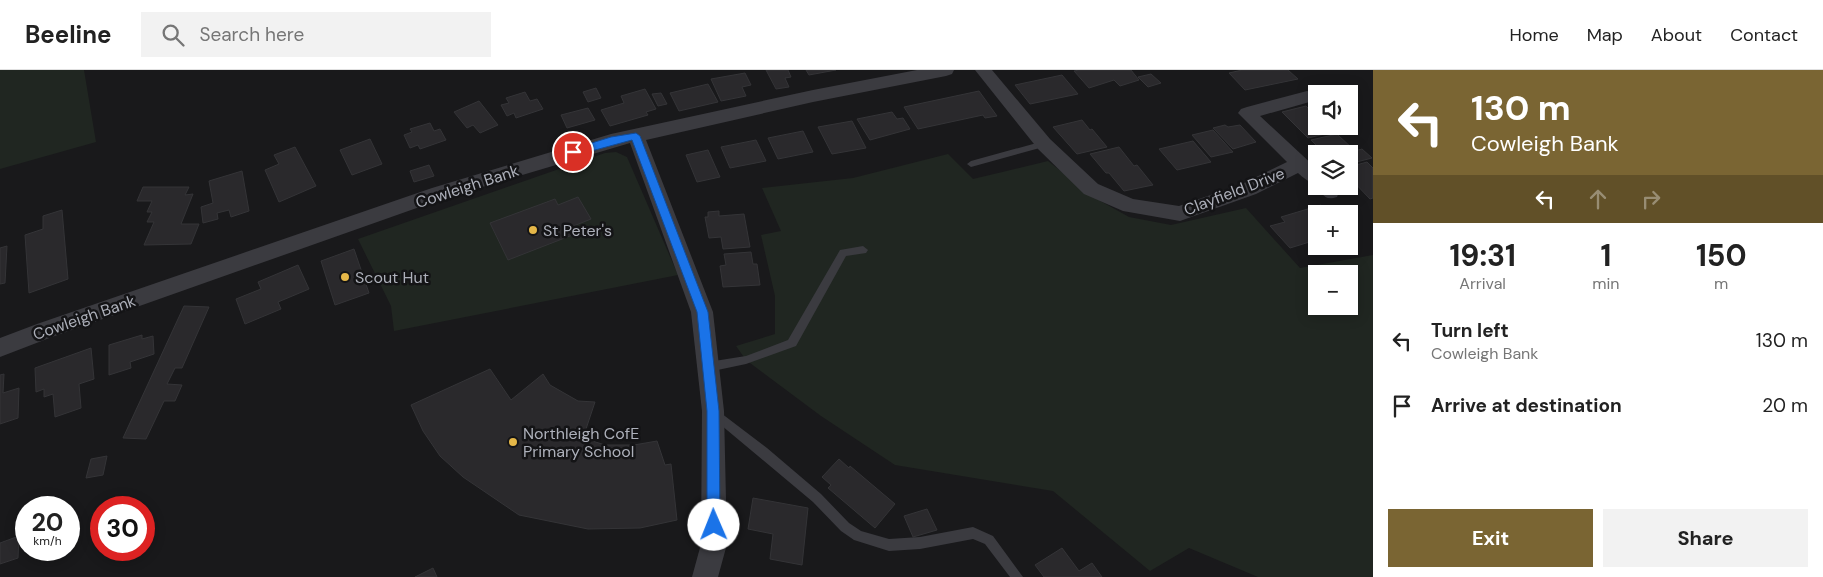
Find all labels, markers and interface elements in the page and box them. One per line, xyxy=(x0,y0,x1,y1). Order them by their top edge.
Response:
search box xyxy=(141,12,491,57)
text: Beeline xyxy=(25,19,111,50)
icon: search xyxy=(159,21,187,49)
text: Search here xyxy=(199,22,304,47)
text: Home xyxy=(1509,23,1559,47)
text: Map xyxy=(1587,23,1623,47)
text: About xyxy=(1651,23,1702,47)
text: Contact xyxy=(1730,23,1798,47)
map controls xyxy=(1308,85,1358,315)
button: sound xyxy=(1308,85,1358,135)
text: 130 m xyxy=(1471,85,1571,131)
icon: left xyxy=(1388,90,1453,155)
text: Cowleigh Bank xyxy=(1471,129,1619,158)
pin xyxy=(552,131,594,173)
icon: arrive xyxy=(559,138,587,166)
button: layers xyxy=(1308,145,1358,195)
street label: Cowleigh Bank xyxy=(413,160,521,213)
street label: Clayfield Drive xyxy=(1181,163,1288,220)
icon: left xyxy=(1531,185,1559,213)
icon: ahead xyxy=(1584,185,1612,213)
icon: right xyxy=(1637,185,1665,213)
button: + xyxy=(1308,205,1358,255)
place label: St Peter's xyxy=(543,220,612,241)
marker: St Peter's xyxy=(527,224,539,236)
text: 19:31 xyxy=(1449,236,1516,275)
text: 1 xyxy=(1600,236,1611,275)
text: 150 xyxy=(1696,236,1747,275)
button: − xyxy=(1308,265,1358,315)
place label: Scout Hut xyxy=(355,267,429,288)
marker: Scout Hut xyxy=(339,271,351,283)
text: Arrival xyxy=(1459,273,1506,294)
text: min xyxy=(1592,273,1619,294)
text: m xyxy=(1714,273,1728,294)
street label: Cowleigh Bank xyxy=(30,290,138,345)
text: Turn left xyxy=(1431,318,1509,343)
icon: left xyxy=(1388,327,1416,355)
text: 130 m xyxy=(1756,328,1808,353)
text: Cowleigh Bank xyxy=(1431,343,1538,364)
icon: arrive xyxy=(1388,392,1416,420)
text: Arrive at destination xyxy=(1431,393,1622,418)
text: 20 m xyxy=(1762,393,1808,418)
place label: Northleigh CofE Primary School xyxy=(523,423,639,462)
marker: Northleigh CofE Primary School xyxy=(507,436,519,448)
speed limit sign: 30 xyxy=(90,496,155,561)
position arrow xyxy=(687,498,739,550)
text: 20 xyxy=(32,506,63,539)
button: Exit xyxy=(1388,509,1593,567)
button: Share xyxy=(1603,509,1808,567)
text: km/h xyxy=(33,533,62,549)

